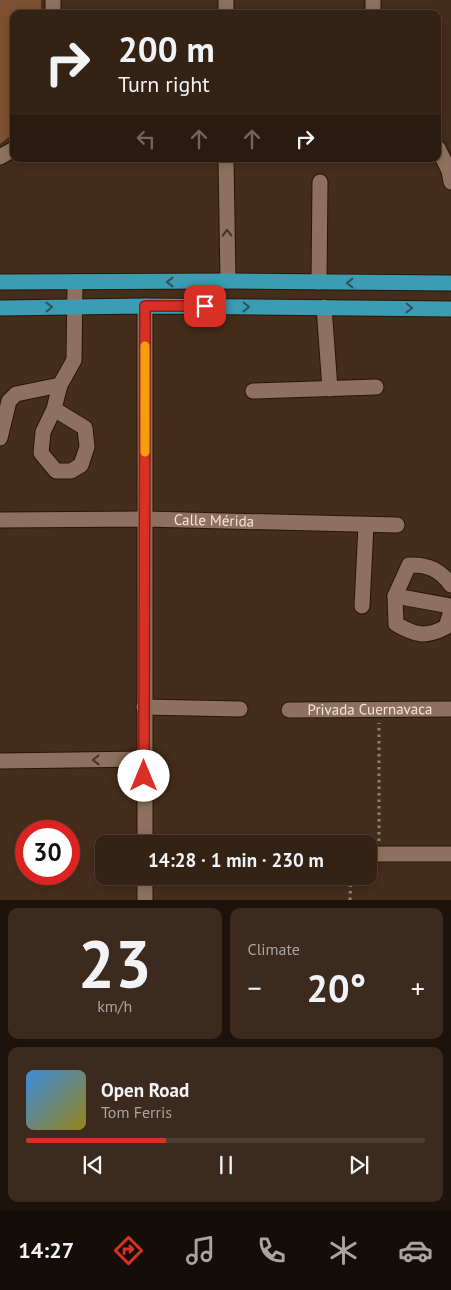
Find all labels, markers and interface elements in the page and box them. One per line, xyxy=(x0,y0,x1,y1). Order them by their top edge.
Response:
text: 200 m xyxy=(118,26,215,72)
icon: right xyxy=(35,30,100,95)
text: Turn right xyxy=(118,70,210,98)
icon: left xyxy=(132,125,160,153)
icon: ahead xyxy=(185,125,213,153)
icon: ahead xyxy=(238,125,266,153)
icon: right xyxy=(291,125,319,153)
one-way arrow xyxy=(222,228,232,236)
one-way arrow xyxy=(166,277,174,287)
one-way arrow xyxy=(346,277,354,288)
pin xyxy=(184,285,226,327)
icon: arrive xyxy=(191,292,219,320)
one-way arrow xyxy=(45,302,53,312)
one-way arrow xyxy=(242,302,250,312)
one-way arrow xyxy=(405,303,413,314)
street label: Calle Mérida xyxy=(174,510,254,531)
street label: Privada Cuernavaca xyxy=(307,699,433,719)
position arrow xyxy=(117,749,169,801)
one-way arrow xyxy=(91,755,99,765)
speed limit sign: 30 xyxy=(15,820,80,885)
text: 14:28 · 1 min · 230 m xyxy=(148,848,324,872)
text: 23 xyxy=(78,921,152,1005)
text: Climate xyxy=(248,939,300,959)
text: 20° xyxy=(306,963,366,1012)
text: − xyxy=(248,969,262,1006)
text: + xyxy=(411,969,425,1006)
text: km/h xyxy=(97,996,132,1016)
text: Open Road xyxy=(101,1078,189,1102)
text: Tom Ferris xyxy=(101,1102,172,1122)
icon: previous xyxy=(79,1151,107,1179)
icon: pause xyxy=(212,1151,240,1179)
icon: next xyxy=(345,1151,373,1179)
icon: directions xyxy=(111,1233,146,1268)
icon: music xyxy=(183,1233,218,1268)
icon: phone xyxy=(254,1233,289,1268)
icon: climate xyxy=(326,1233,361,1268)
icon: car xyxy=(398,1233,433,1268)
text: 14:27 xyxy=(18,1236,74,1264)

